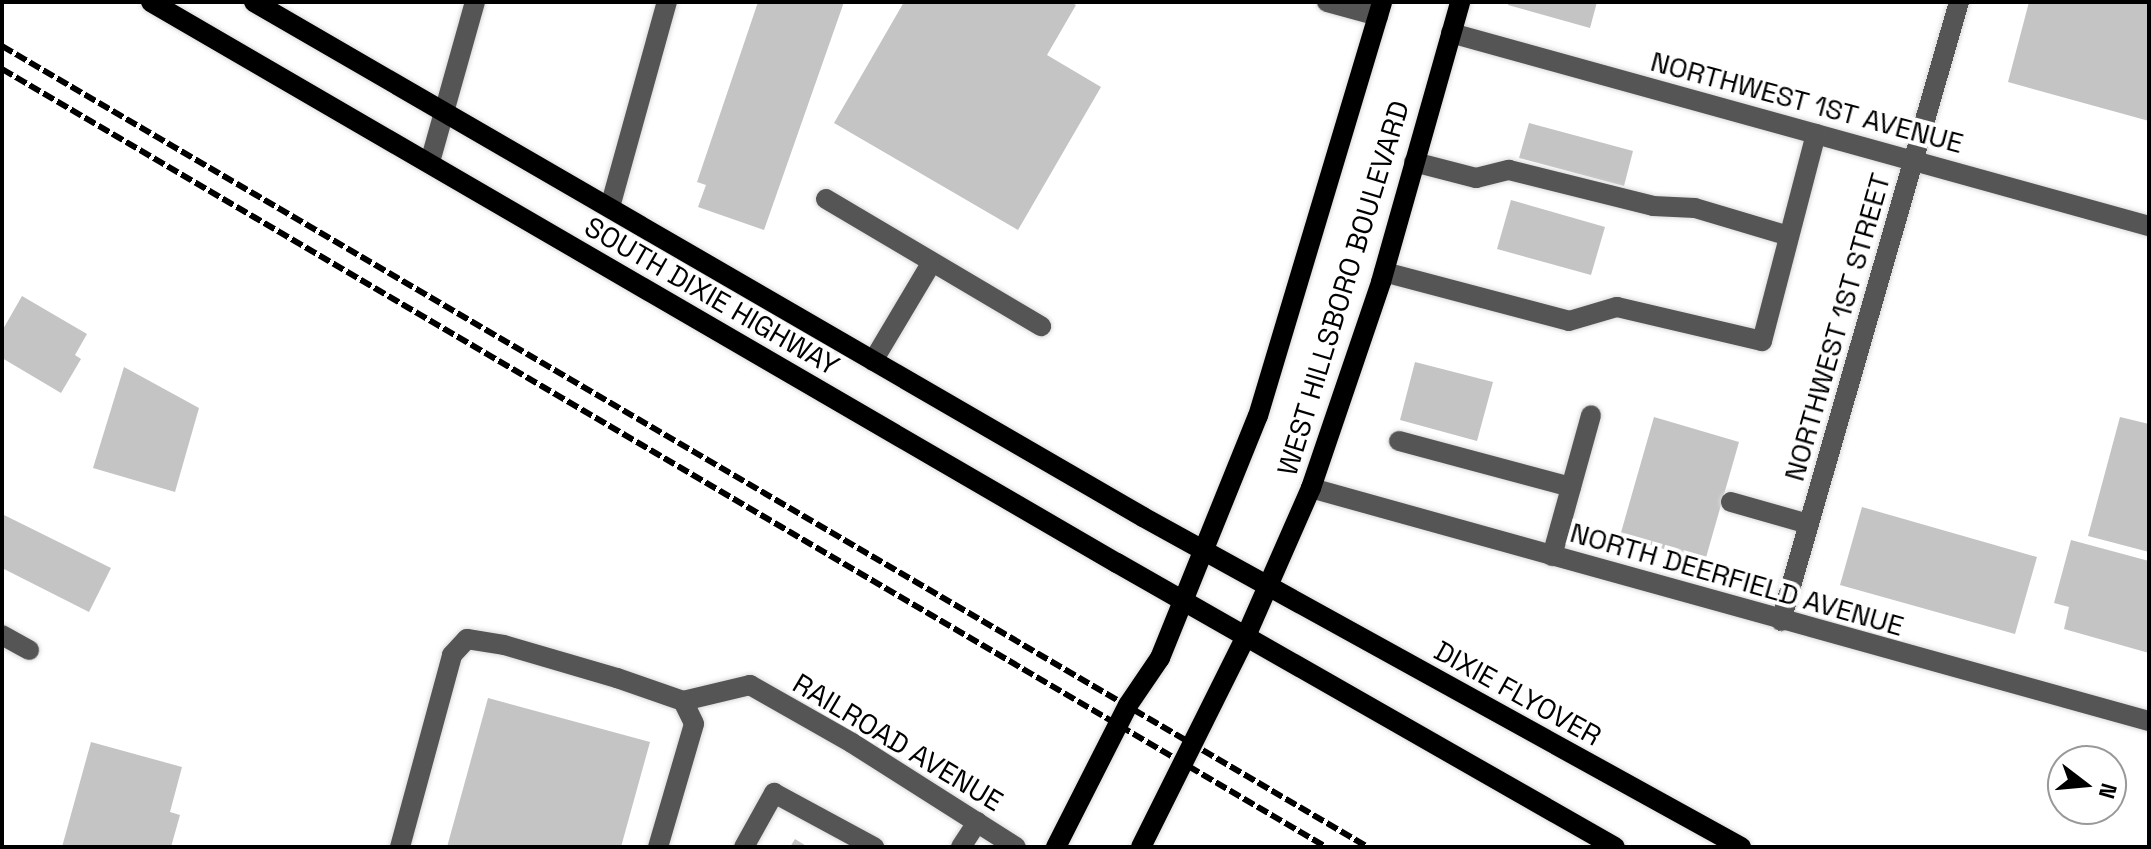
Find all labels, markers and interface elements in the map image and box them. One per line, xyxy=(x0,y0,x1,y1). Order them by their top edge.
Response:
street label: NORTHWEST 1ST AVENUE xyxy=(1646,44,1968,160)
street label: WEST HILLSBORO BOULEVARD xyxy=(1270,96,1416,480)
street label: NORTHWEST 1ST STREET xyxy=(1777,169,1897,485)
street label: SOUTH DIXIE HIGHWAY xyxy=(579,209,845,383)
street label: NORTH DEERFIELD AVENUE xyxy=(1566,515,1908,643)
street label: DIXIE FLYOVER xyxy=(1429,633,1607,753)
street label: RAILROAD AVENUE xyxy=(787,666,1009,818)
north arrow xyxy=(2047,745,2127,825)
text: N xyxy=(2093,780,2124,802)

